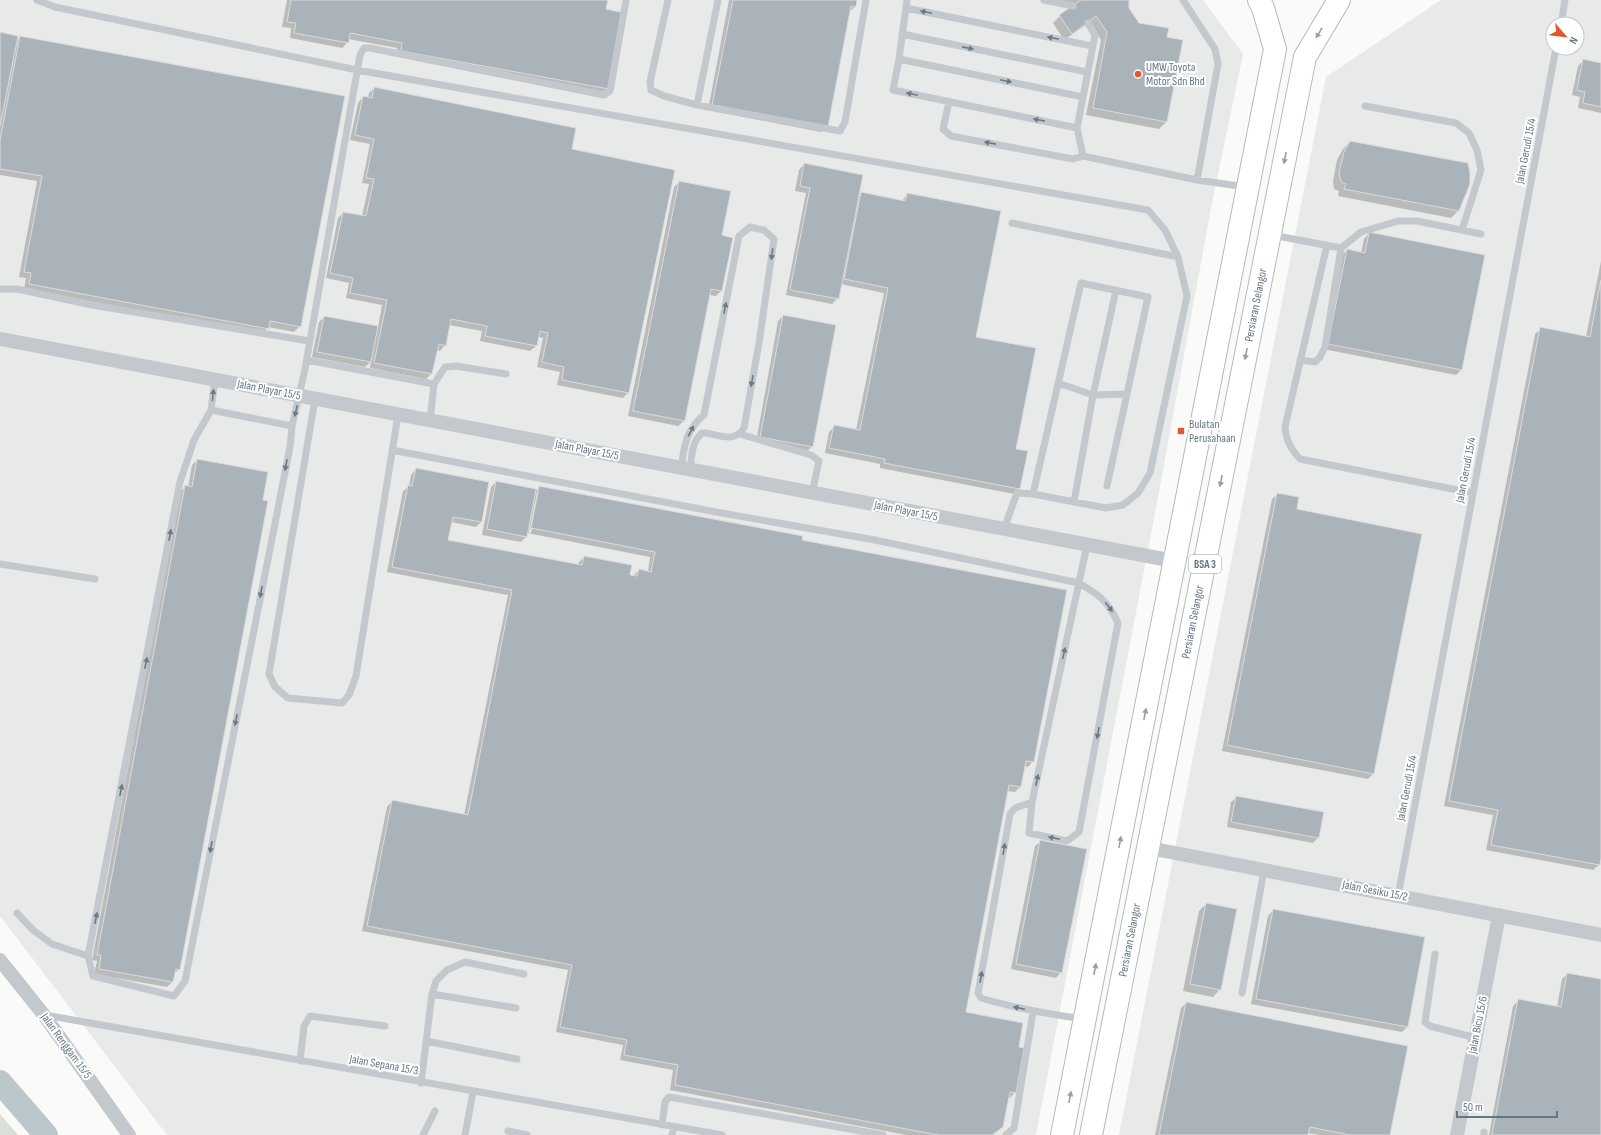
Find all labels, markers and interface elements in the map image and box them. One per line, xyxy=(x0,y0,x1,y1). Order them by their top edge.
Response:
one-way arrow xyxy=(920,8,932,14)
north arrow xyxy=(1545,16,1585,56)
one-way arrow xyxy=(1315,27,1322,39)
one-way arrow xyxy=(1047,34,1060,40)
text: N xyxy=(1566,35,1581,46)
one-way arrow xyxy=(962,45,974,51)
place label: UMW Toyota Motor Sdn Bhd xyxy=(1146,60,1205,89)
marker: UMW Toyota Motor Sdn Bhd xyxy=(1133,69,1143,79)
one-way arrow xyxy=(1000,79,1012,85)
one-way arrow xyxy=(906,90,918,96)
one-way arrow xyxy=(1033,117,1045,123)
street label: Jalan Gerudi 15/4 xyxy=(1512,117,1540,186)
one-way arrow xyxy=(984,140,996,146)
one-way arrow xyxy=(1282,151,1288,164)
one-way arrow xyxy=(769,248,775,260)
street label: Persiaran Selangor xyxy=(1242,267,1271,343)
one-way arrow xyxy=(722,302,728,314)
one-way arrow xyxy=(1243,348,1249,360)
one-way arrow xyxy=(749,375,755,387)
street label: Jalan Playar 15/5 xyxy=(235,376,302,404)
one-way arrow xyxy=(210,389,216,401)
one-way arrow xyxy=(293,405,299,417)
place label: Bulatan Perusahaan xyxy=(1189,417,1236,446)
one-way arrow xyxy=(688,425,694,437)
marker: Bulatan Perusahaan xyxy=(1176,426,1186,436)
street label: Jalan Playar 15/5 xyxy=(553,436,620,464)
street label: Jalan Gerudi 15/4 xyxy=(1452,436,1480,505)
one-way arrow xyxy=(283,459,289,471)
one-way arrow xyxy=(1218,475,1224,487)
street label: Jalan Playar 15/5 xyxy=(872,497,939,525)
one-way arrow xyxy=(168,529,174,541)
road number: BSA 3 xyxy=(1189,555,1221,573)
street label: Persiaran Selangor xyxy=(1179,584,1208,660)
one-way arrow xyxy=(258,586,264,598)
one-way arrow xyxy=(1105,602,1113,613)
one-way arrow xyxy=(1062,647,1068,659)
one-way arrow xyxy=(143,657,149,669)
one-way arrow xyxy=(1142,708,1148,720)
one-way arrow xyxy=(233,714,239,726)
one-way arrow xyxy=(1095,726,1101,739)
street label: Jalan Gerudi 15/4 xyxy=(1393,754,1421,823)
one-way arrow xyxy=(1034,774,1040,786)
one-way arrow xyxy=(118,784,124,797)
one-way arrow xyxy=(1048,835,1060,841)
one-way arrow xyxy=(1117,835,1123,848)
one-way arrow xyxy=(208,841,214,854)
one-way arrow xyxy=(1001,842,1007,855)
street label: Jalan Sesiku 15/2 xyxy=(1340,877,1409,905)
street label: Persiaran Selangor xyxy=(1116,902,1145,978)
one-way arrow xyxy=(93,912,99,924)
one-way arrow xyxy=(1092,963,1098,975)
one-way arrow xyxy=(979,970,985,983)
street label: Jalan Bicu 15/6 xyxy=(1465,995,1491,1056)
one-way arrow xyxy=(1013,1005,1025,1011)
street label: Jalan Renggam 15/5 xyxy=(37,1010,95,1082)
street label: Jalan Sepana 15/3 xyxy=(347,1051,420,1078)
one-way arrow xyxy=(1067,1091,1073,1103)
scale bar xyxy=(1457,1093,1557,1119)
text: 50 m xyxy=(1463,1100,1483,1115)

